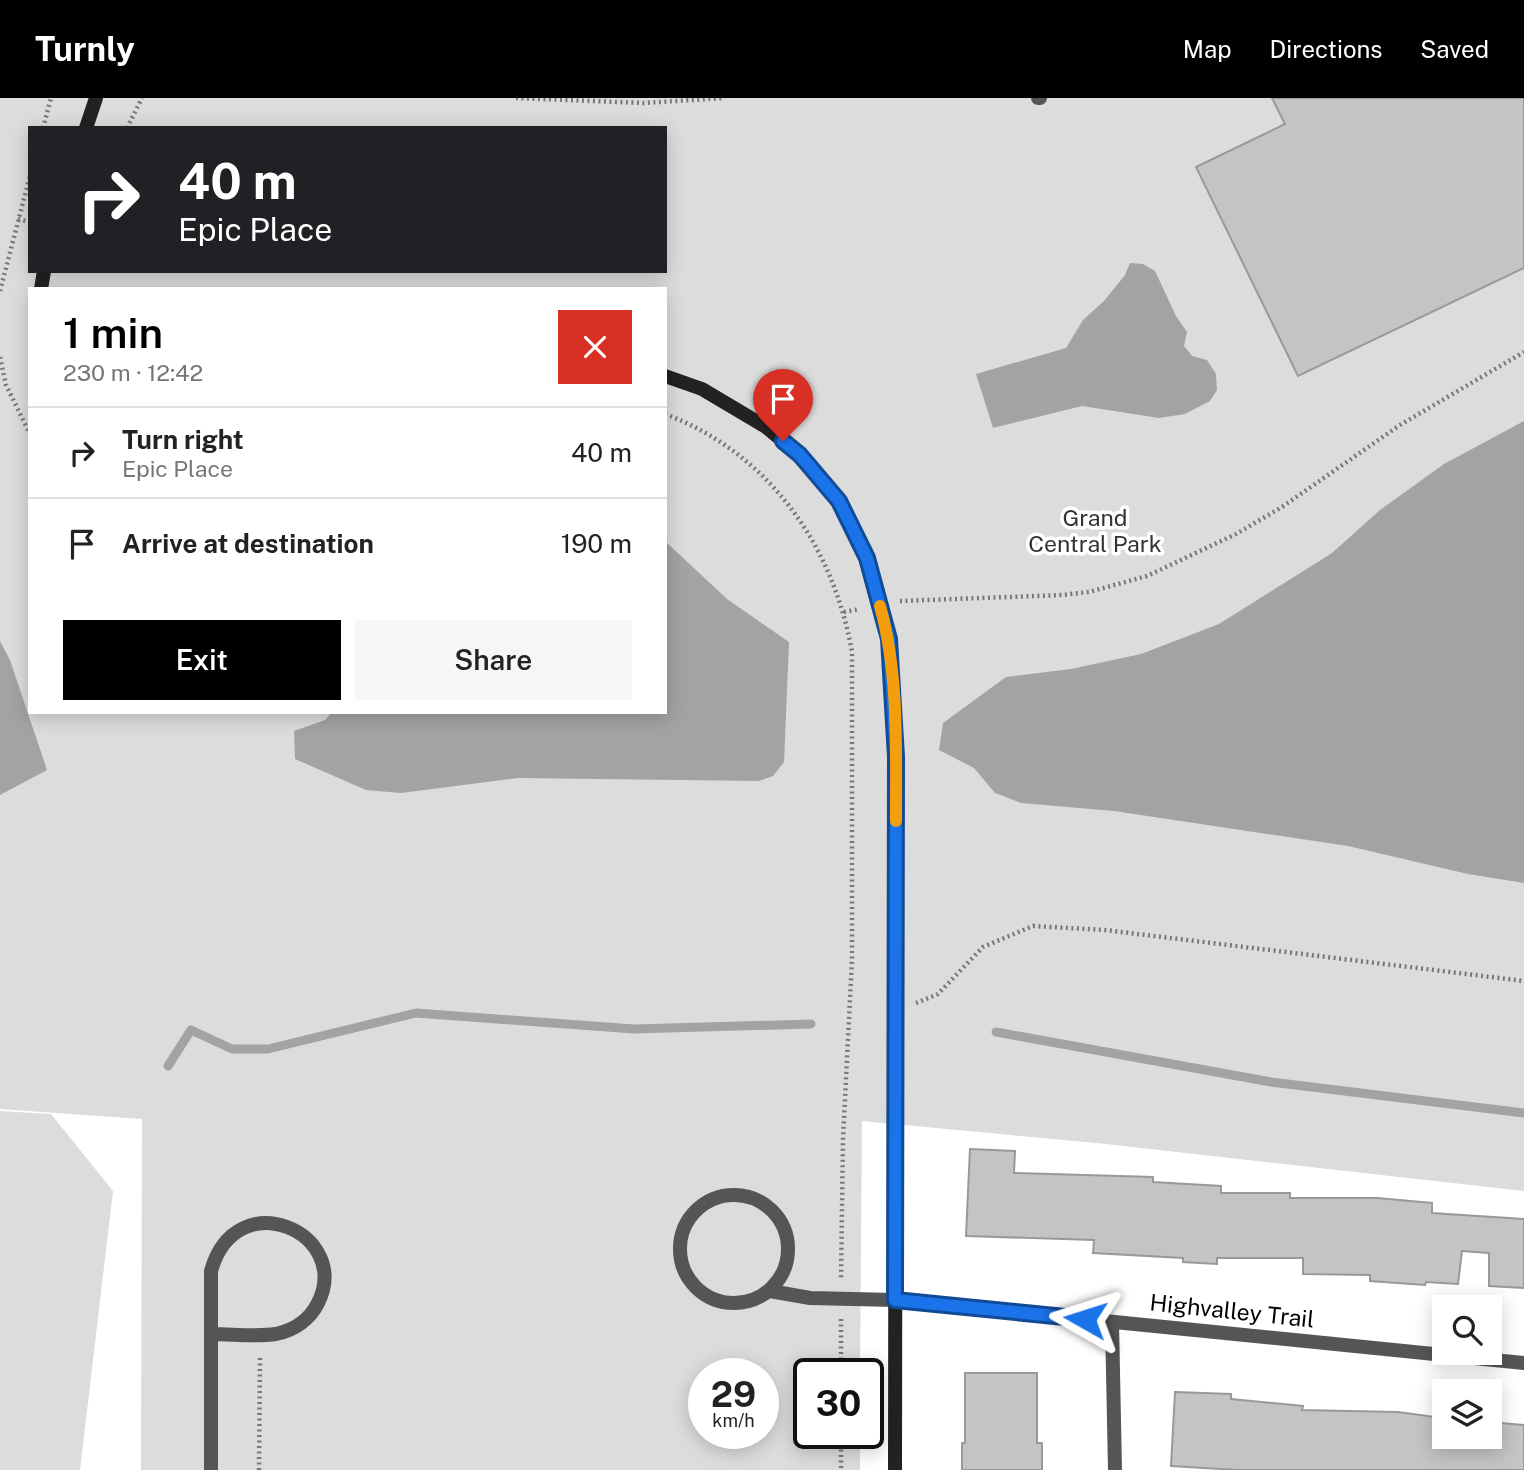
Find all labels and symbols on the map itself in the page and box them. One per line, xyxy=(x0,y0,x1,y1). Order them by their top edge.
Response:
pin xyxy=(753,369,813,441)
park label: Grand Central Park xyxy=(1028,504,1162,557)
position arrow xyxy=(1048,1282,1122,1356)
street label: Highvalley Trail xyxy=(1148,1288,1316,1333)
speed limit sign: 30 xyxy=(793,1358,884,1449)

